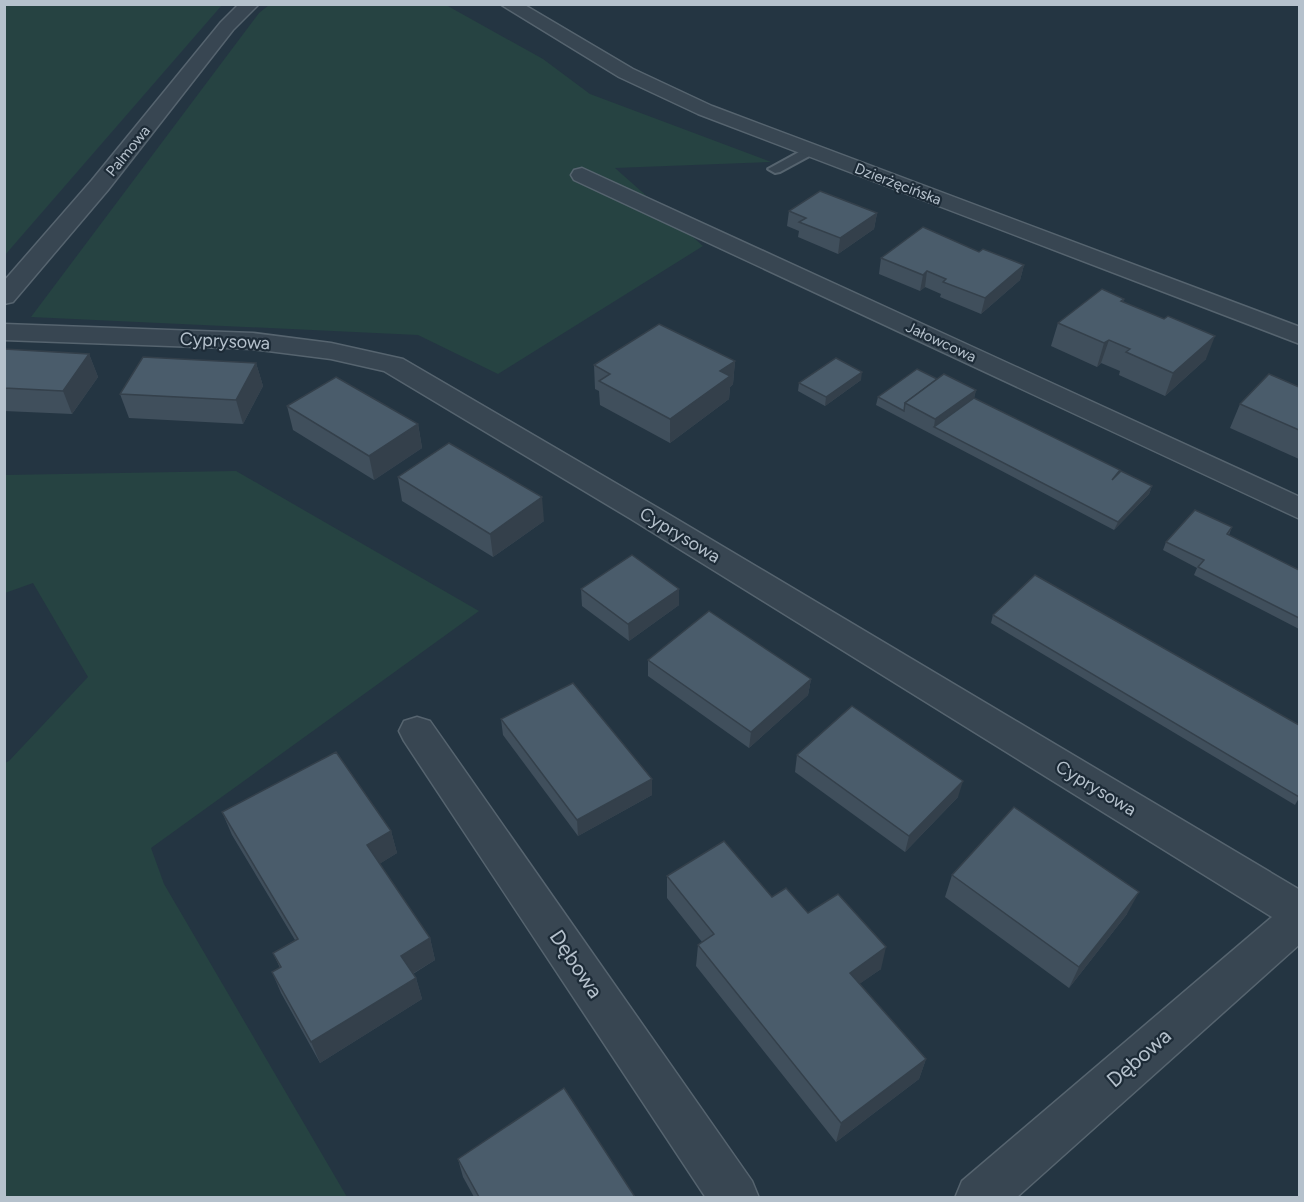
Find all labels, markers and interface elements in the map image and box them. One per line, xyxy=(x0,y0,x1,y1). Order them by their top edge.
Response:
street label: Palmowa xyxy=(102,122,154,180)
street label: Dzierżęcińska xyxy=(852,159,944,209)
street label: Jałowcowa xyxy=(903,318,979,366)
street label: Cyprysowa xyxy=(179,328,271,354)
street label: Cyprysowa xyxy=(636,502,724,568)
street label: Cyprysowa xyxy=(1052,755,1140,821)
street label: Dębowa xyxy=(545,925,608,1003)
street label: Dębowa xyxy=(1101,1023,1176,1092)

